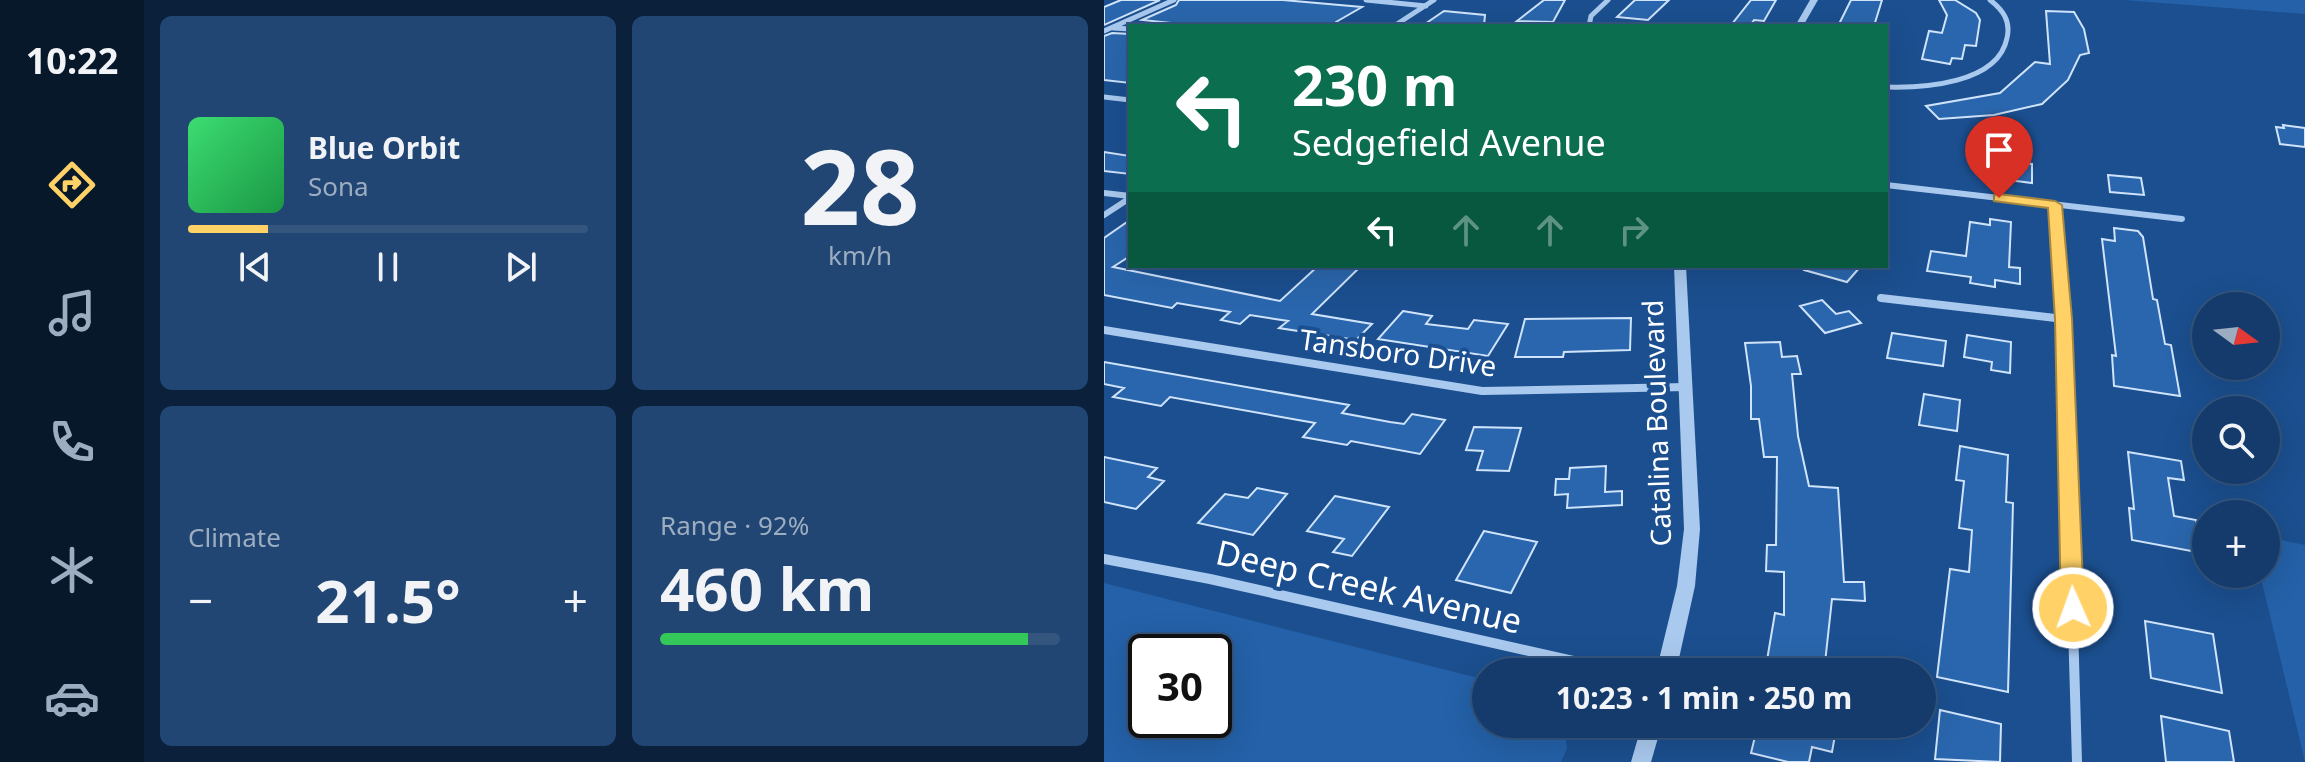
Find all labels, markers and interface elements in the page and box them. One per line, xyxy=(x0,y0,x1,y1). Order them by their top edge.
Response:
text: 10:22 xyxy=(26,36,118,85)
text: 230 m xyxy=(1292,46,1457,122)
icon: left xyxy=(1160,56,1264,160)
text: 28 xyxy=(801,114,919,255)
pin xyxy=(1965,116,2033,198)
text: Sedgefield Avenue xyxy=(1292,118,1606,167)
text: Blue Orbit xyxy=(308,127,460,168)
icon: arrive xyxy=(1977,128,2021,172)
icon: directions xyxy=(44,157,100,213)
text: Sona xyxy=(308,168,369,204)
icon: left xyxy=(1360,208,1404,252)
icon: ahead xyxy=(1444,208,1488,252)
icon: ahead xyxy=(1528,208,1572,252)
icon: right xyxy=(1612,208,1656,252)
text: km/h xyxy=(828,237,892,273)
icon: previous xyxy=(233,245,277,289)
icon: pause xyxy=(366,245,410,289)
icon: next xyxy=(499,245,543,289)
icon: music xyxy=(44,285,100,341)
north arrow xyxy=(2192,292,2280,380)
map controls xyxy=(2192,292,2280,588)
street label: Catalina Boulevard xyxy=(1633,299,1679,547)
street label: Tansboro Drive xyxy=(1297,319,1499,385)
button: search xyxy=(2192,396,2280,484)
icon: phone xyxy=(44,414,100,470)
button: + xyxy=(2192,500,2280,588)
text: Range · 92% xyxy=(660,507,809,543)
text: Climate xyxy=(188,519,281,555)
street label: Deep Creek Avenue xyxy=(1212,528,1527,644)
icon: climate xyxy=(44,542,100,598)
text: 460 km xyxy=(660,547,874,629)
text: 21.5° xyxy=(315,559,461,641)
position arrow xyxy=(2031,566,2115,650)
text: − xyxy=(188,570,213,630)
text: + xyxy=(563,570,588,630)
speed limit sign: 30 xyxy=(1128,634,1232,738)
icon: car xyxy=(44,670,100,726)
text: 10:23 · 1 min · 250 m xyxy=(1556,677,1852,718)

